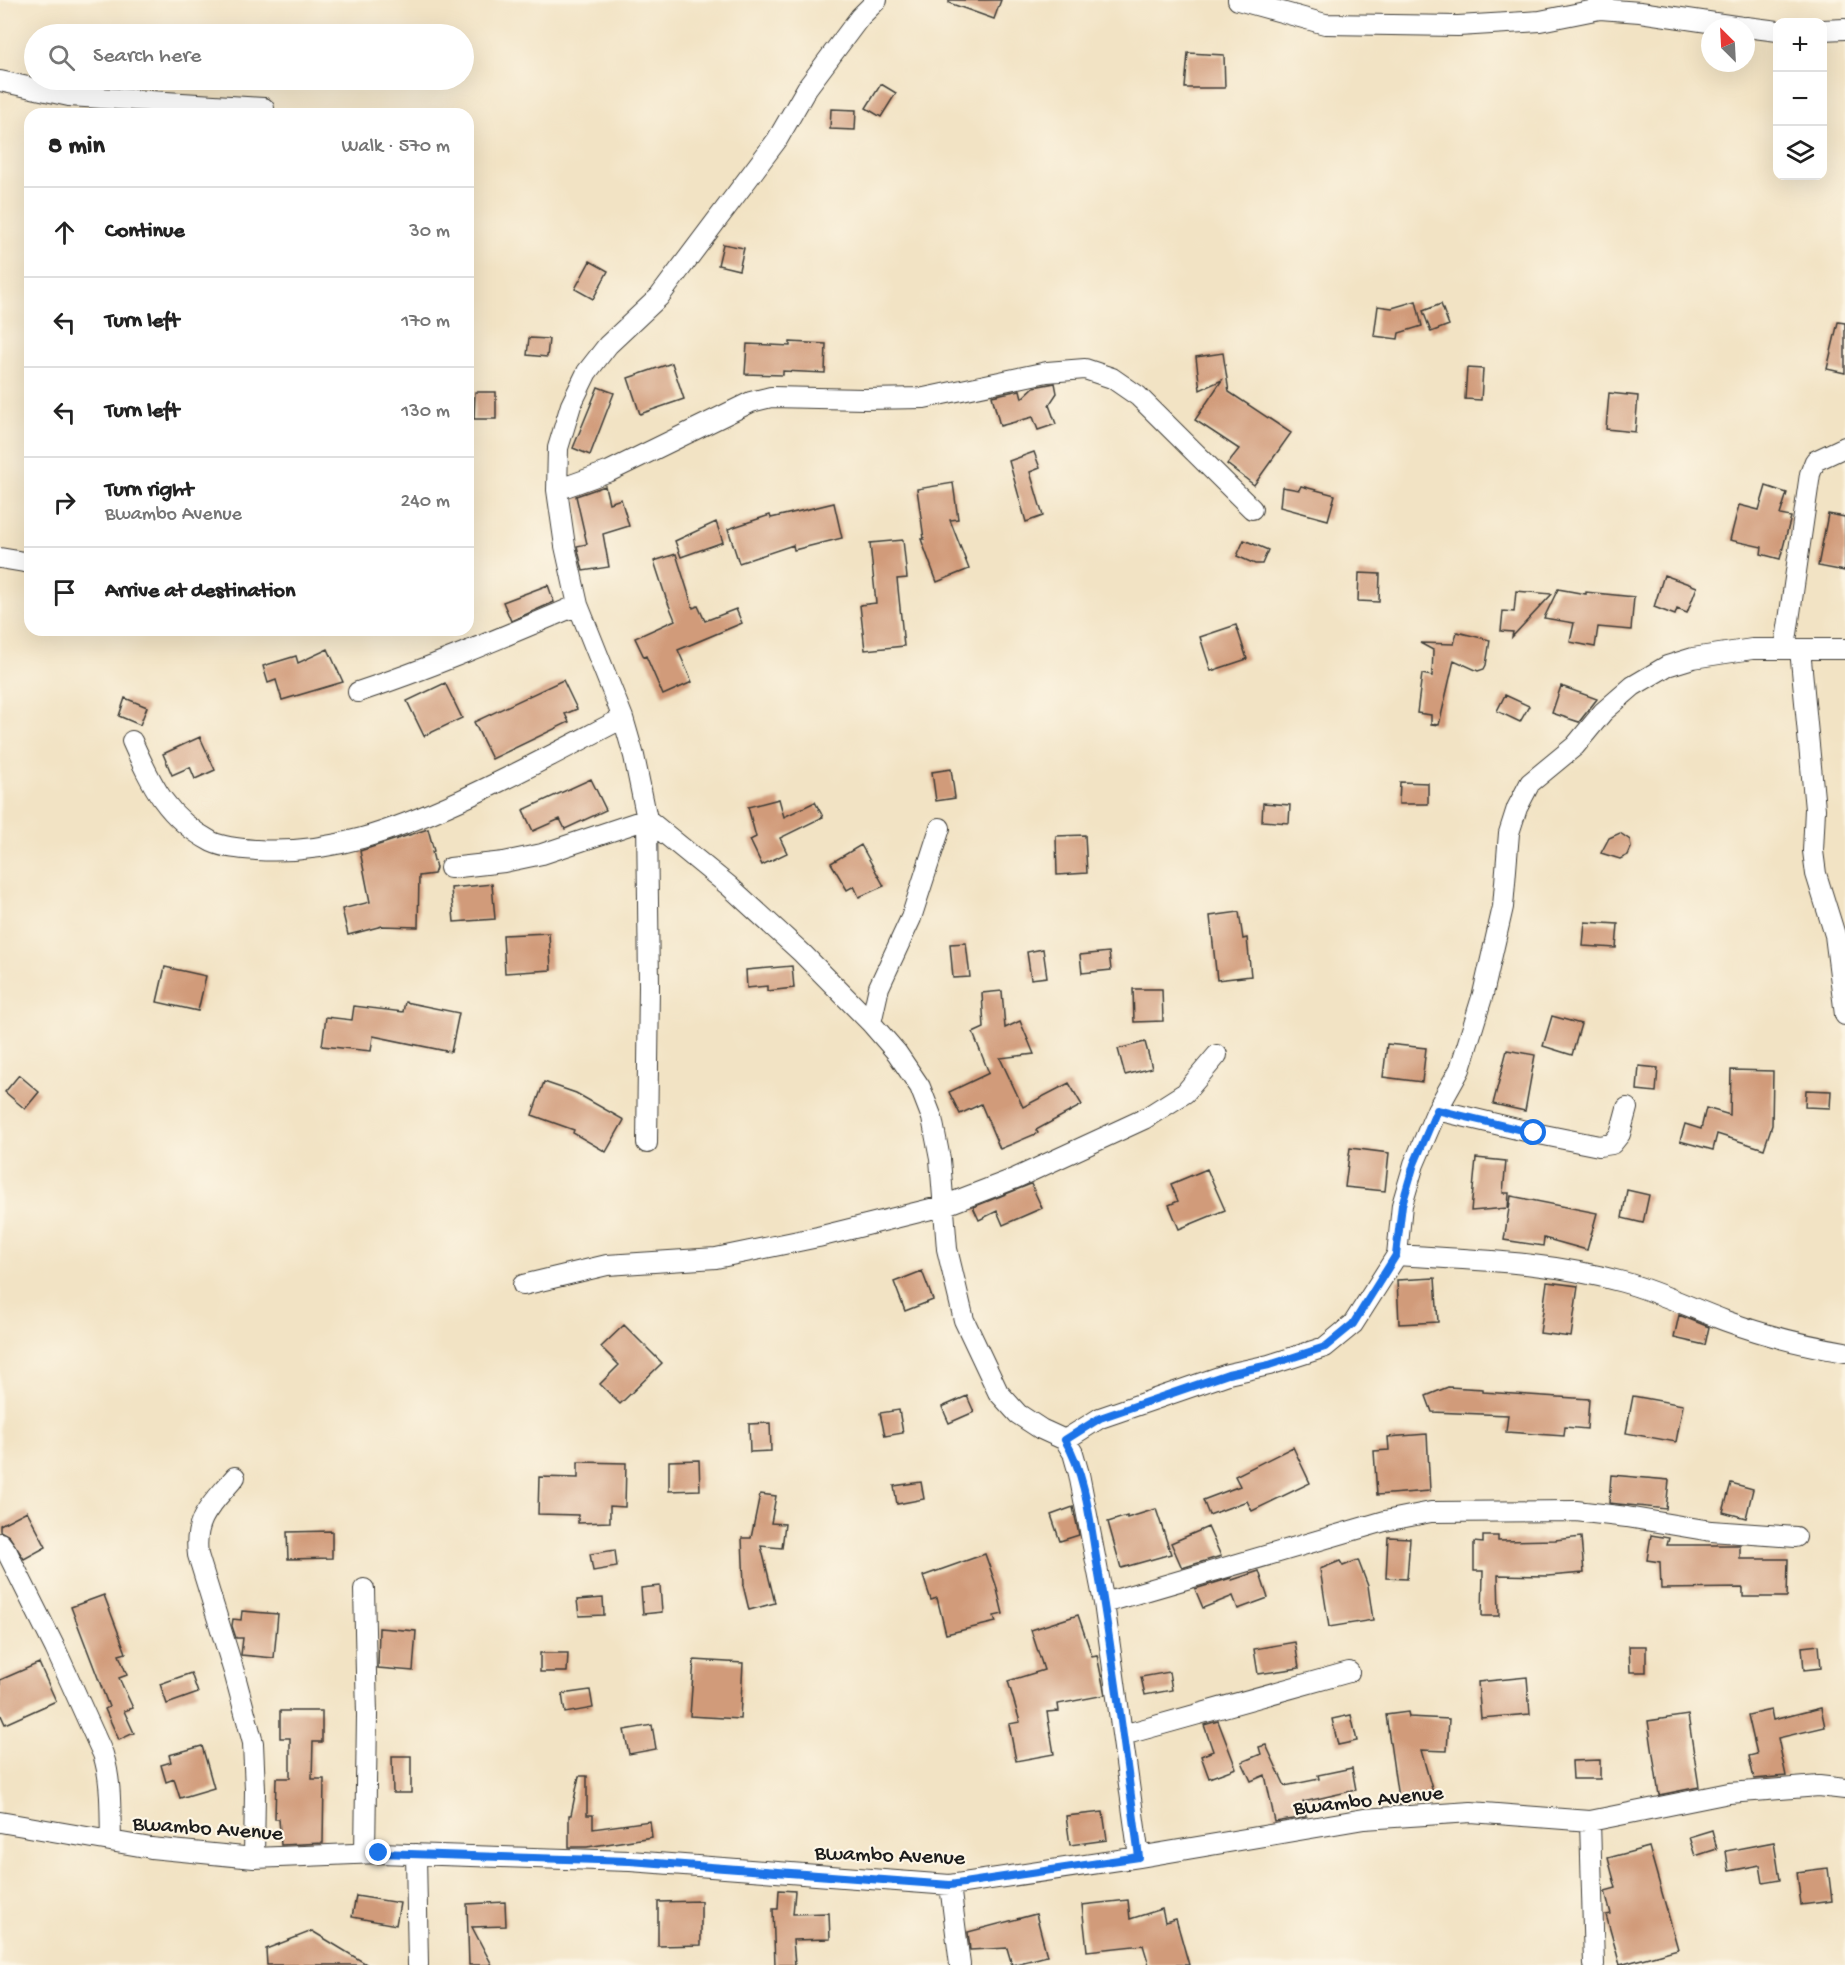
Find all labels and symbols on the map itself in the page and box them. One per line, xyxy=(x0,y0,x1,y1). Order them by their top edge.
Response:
north arrow xyxy=(1701,18,1755,72)
route start xyxy=(1520,1119,1546,1145)
street label: Bwambo Avenue xyxy=(1291,1781,1445,1823)
street label: Bwambo Avenue xyxy=(131,1812,284,1848)
route end xyxy=(365,1839,391,1865)
street label: Bwambo Avenue xyxy=(813,1841,966,1873)

